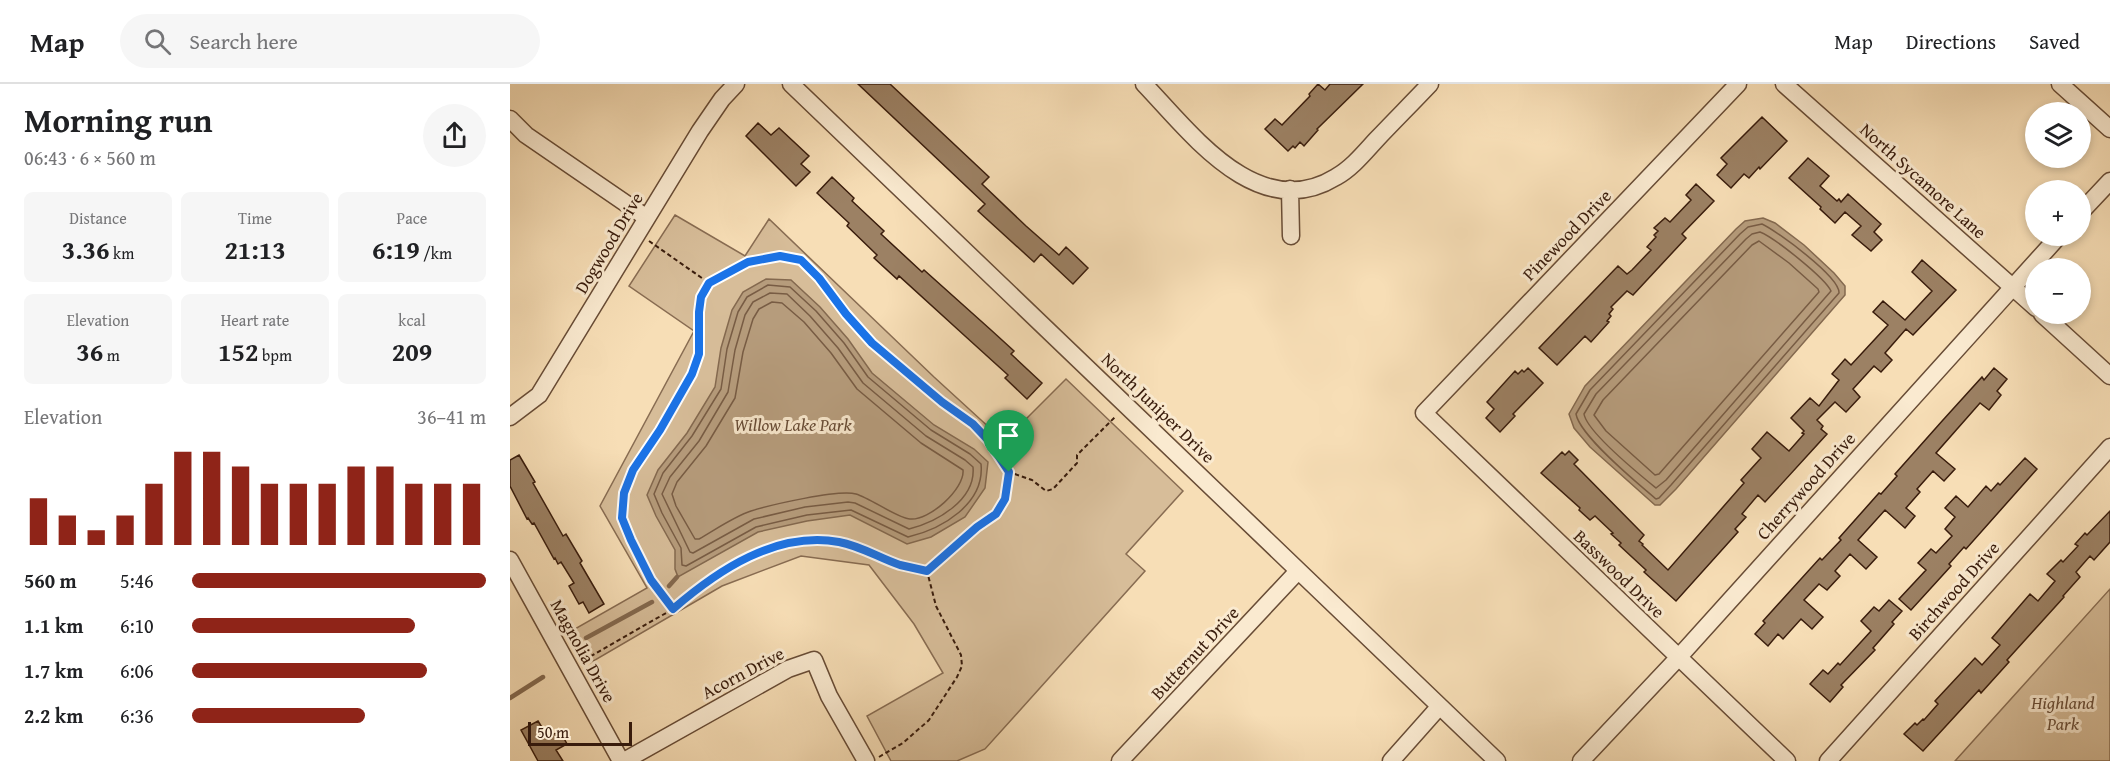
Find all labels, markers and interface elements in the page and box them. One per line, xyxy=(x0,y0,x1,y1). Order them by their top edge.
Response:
search box xyxy=(120,14,540,68)
text: Map xyxy=(30,21,84,62)
icon: search xyxy=(141,25,174,58)
text: Search here xyxy=(189,25,298,57)
text: Map xyxy=(1834,26,1873,57)
text: Directions xyxy=(1906,26,1996,57)
text: Saved xyxy=(2029,26,2080,57)
text: Morning run xyxy=(24,96,213,144)
map controls xyxy=(2025,102,2091,324)
button: layers xyxy=(2025,102,2091,168)
button: share xyxy=(423,104,486,167)
street label: North Sycamore Lane xyxy=(1854,116,1993,245)
text: 06:43 · 6 × 560 m xyxy=(24,143,156,172)
button: + xyxy=(2025,180,2091,246)
street label: Pinewood Drive xyxy=(1516,183,1617,287)
street label: Dogwood Drive xyxy=(568,187,649,299)
text: Distance xyxy=(69,206,127,230)
text: Time xyxy=(238,206,272,230)
text: Pace xyxy=(397,206,427,230)
text: 3.36 xyxy=(62,230,110,269)
text: 21:13 xyxy=(224,230,286,269)
text: 6:19 xyxy=(372,230,420,269)
text: km xyxy=(110,241,134,265)
text: /km xyxy=(420,241,452,265)
button: − xyxy=(2025,258,2091,324)
text: Elevation xyxy=(67,308,129,332)
text: Heart rate xyxy=(221,308,289,332)
text: kcal xyxy=(398,308,426,332)
text: 36 xyxy=(76,332,103,371)
text: 152 xyxy=(218,332,258,371)
text: 209 xyxy=(392,332,432,371)
text: m xyxy=(103,343,120,367)
text: bpm xyxy=(258,343,292,367)
street label: North Juniper Drive xyxy=(1095,346,1221,469)
text: Elevation xyxy=(24,402,102,431)
text: 36–41 m xyxy=(417,402,486,431)
pin xyxy=(983,410,1034,472)
park label: Willow Lake Park xyxy=(734,411,853,438)
icon: arrive xyxy=(992,419,1025,452)
street label: Cherrywood Drive xyxy=(1750,426,1861,546)
street label: Basswood Drive xyxy=(1568,523,1671,624)
street label: Birchwood Drive xyxy=(1902,535,2006,646)
text: 560 m xyxy=(24,566,77,595)
text: 5:46 xyxy=(120,566,154,595)
street label: Magnolia Drive xyxy=(544,594,623,707)
street label: Butternut Drive xyxy=(1144,600,1245,705)
text: 1.1 km xyxy=(24,611,83,640)
text: 6:10 xyxy=(120,611,154,640)
street label: Acorn Drive xyxy=(697,640,789,706)
text: 1.7 km xyxy=(24,656,83,685)
text: 6:06 xyxy=(120,656,154,685)
park label: Highland Park xyxy=(2030,689,2095,737)
text: 2.2 km xyxy=(24,701,83,730)
text: 6:36 xyxy=(120,701,154,730)
scale bar xyxy=(528,719,632,746)
text: 50 m xyxy=(537,720,569,744)

